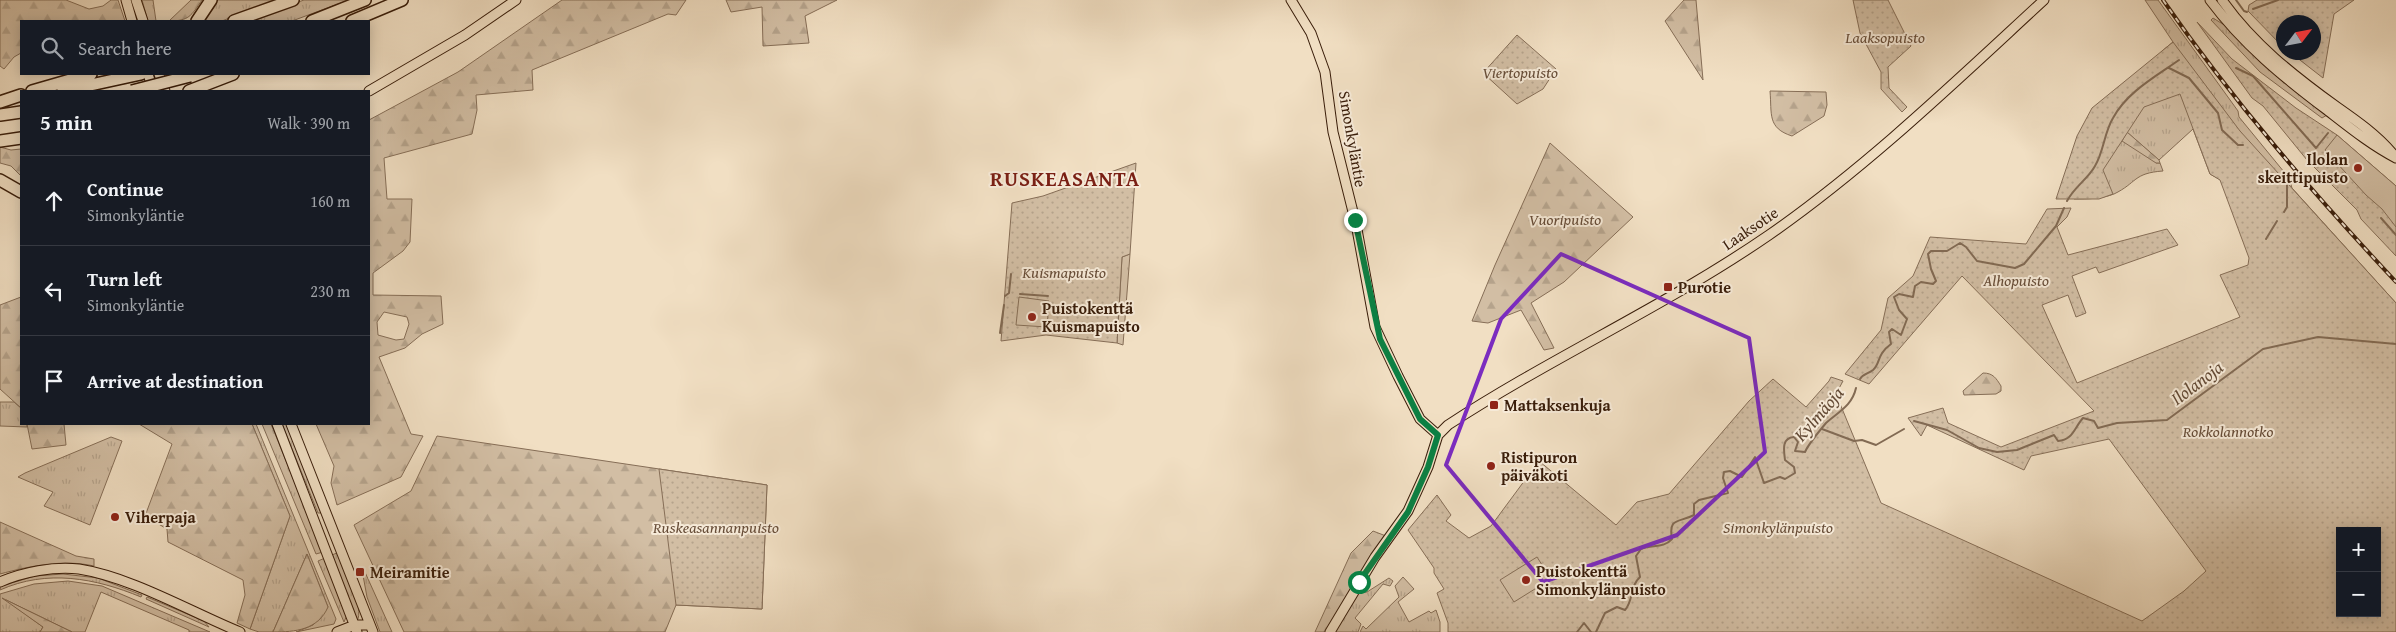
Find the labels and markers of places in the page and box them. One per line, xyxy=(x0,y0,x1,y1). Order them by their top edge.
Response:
place label: Ilolan skeittipuisto xyxy=(2258,147,2349,189)
marker: Ilolan skeittipuisto xyxy=(2352,162,2364,174)
place label: Purotie xyxy=(1678,275,1731,299)
marker: Purotie xyxy=(1662,281,1674,293)
place label: Puistokenttä Kuismapuisto xyxy=(1042,296,1140,338)
marker: Puistokenttä Kuismapuisto xyxy=(1026,311,1038,323)
place label: Mattaksenkuja xyxy=(1504,393,1612,417)
marker: Mattaksenkuja xyxy=(1488,399,1500,411)
place label: Ristipuron päiväkoti xyxy=(1501,445,1578,487)
marker: Ristipuron päiväkoti xyxy=(1485,460,1497,472)
place label: Viherpaja xyxy=(125,505,196,529)
marker: Viherpaja xyxy=(109,511,121,523)
place label: Puistokenttä Simonkylänpuisto xyxy=(1536,559,1666,601)
place label: Meiramitie xyxy=(370,560,450,584)
marker: Meiramitie xyxy=(354,566,366,578)
marker: Puistokenttä Simonkylänpuisto xyxy=(1520,574,1532,586)

